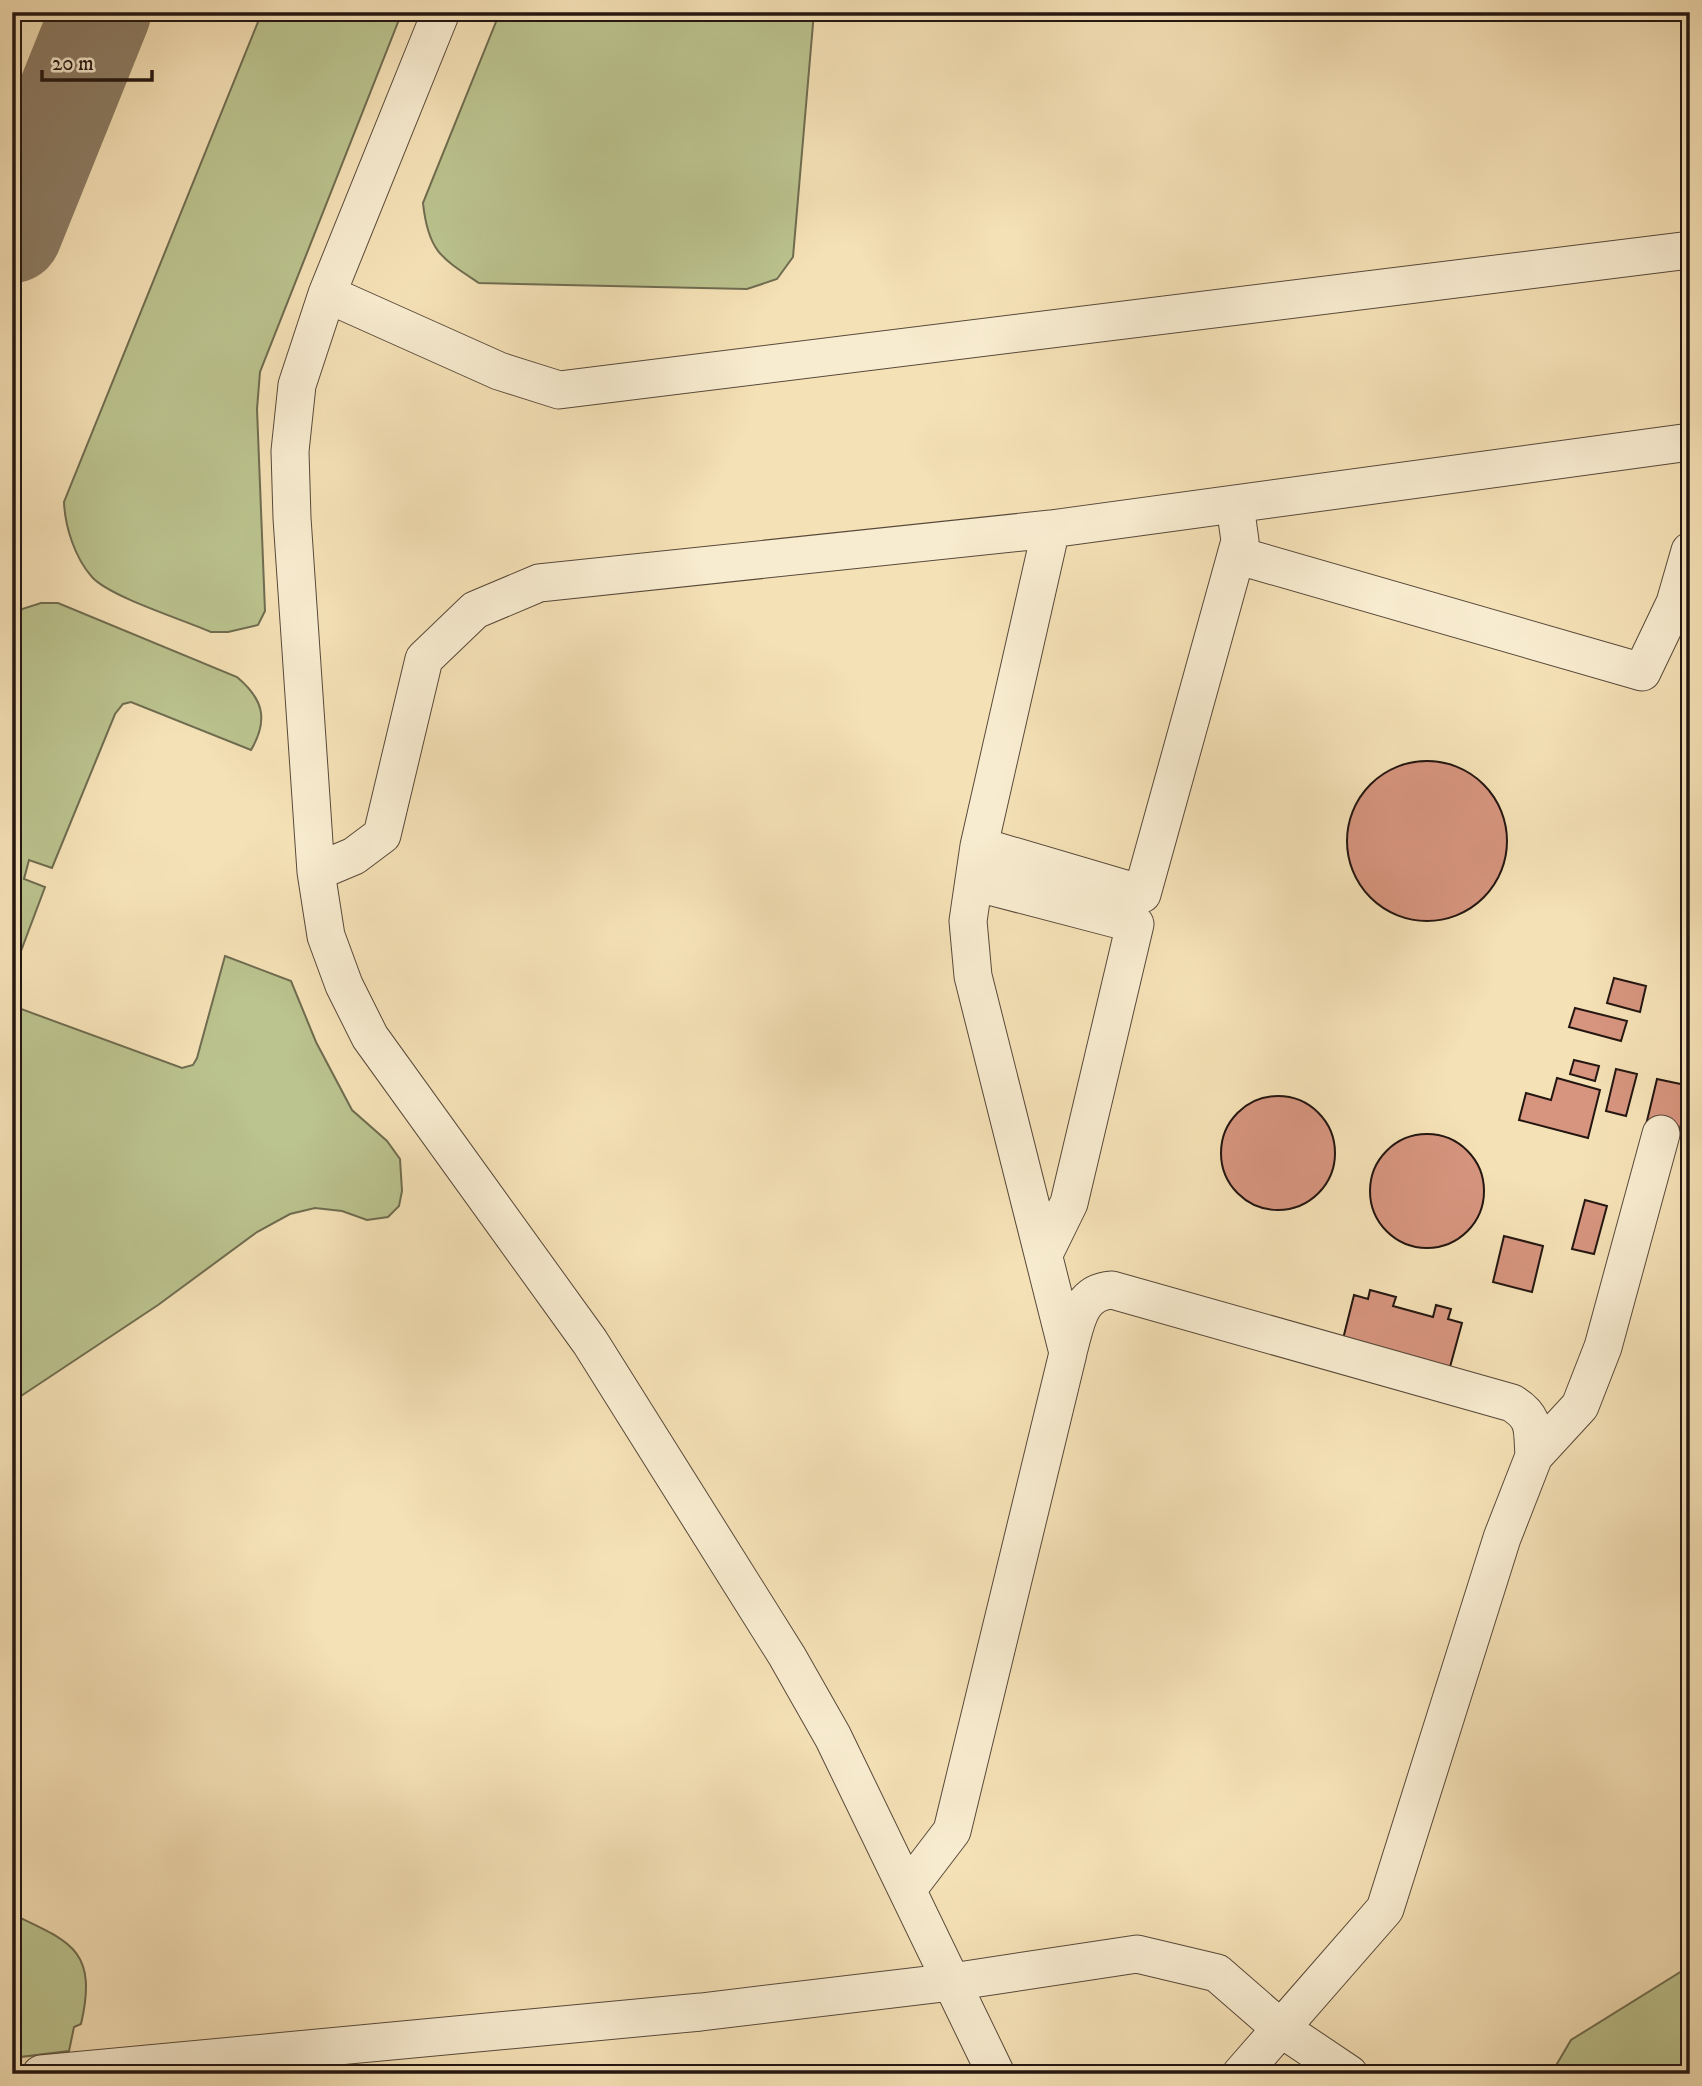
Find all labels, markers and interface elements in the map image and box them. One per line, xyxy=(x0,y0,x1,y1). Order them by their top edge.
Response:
scale bar xyxy=(42,38,152,82)
text: 20 m xyxy=(52,51,94,77)

